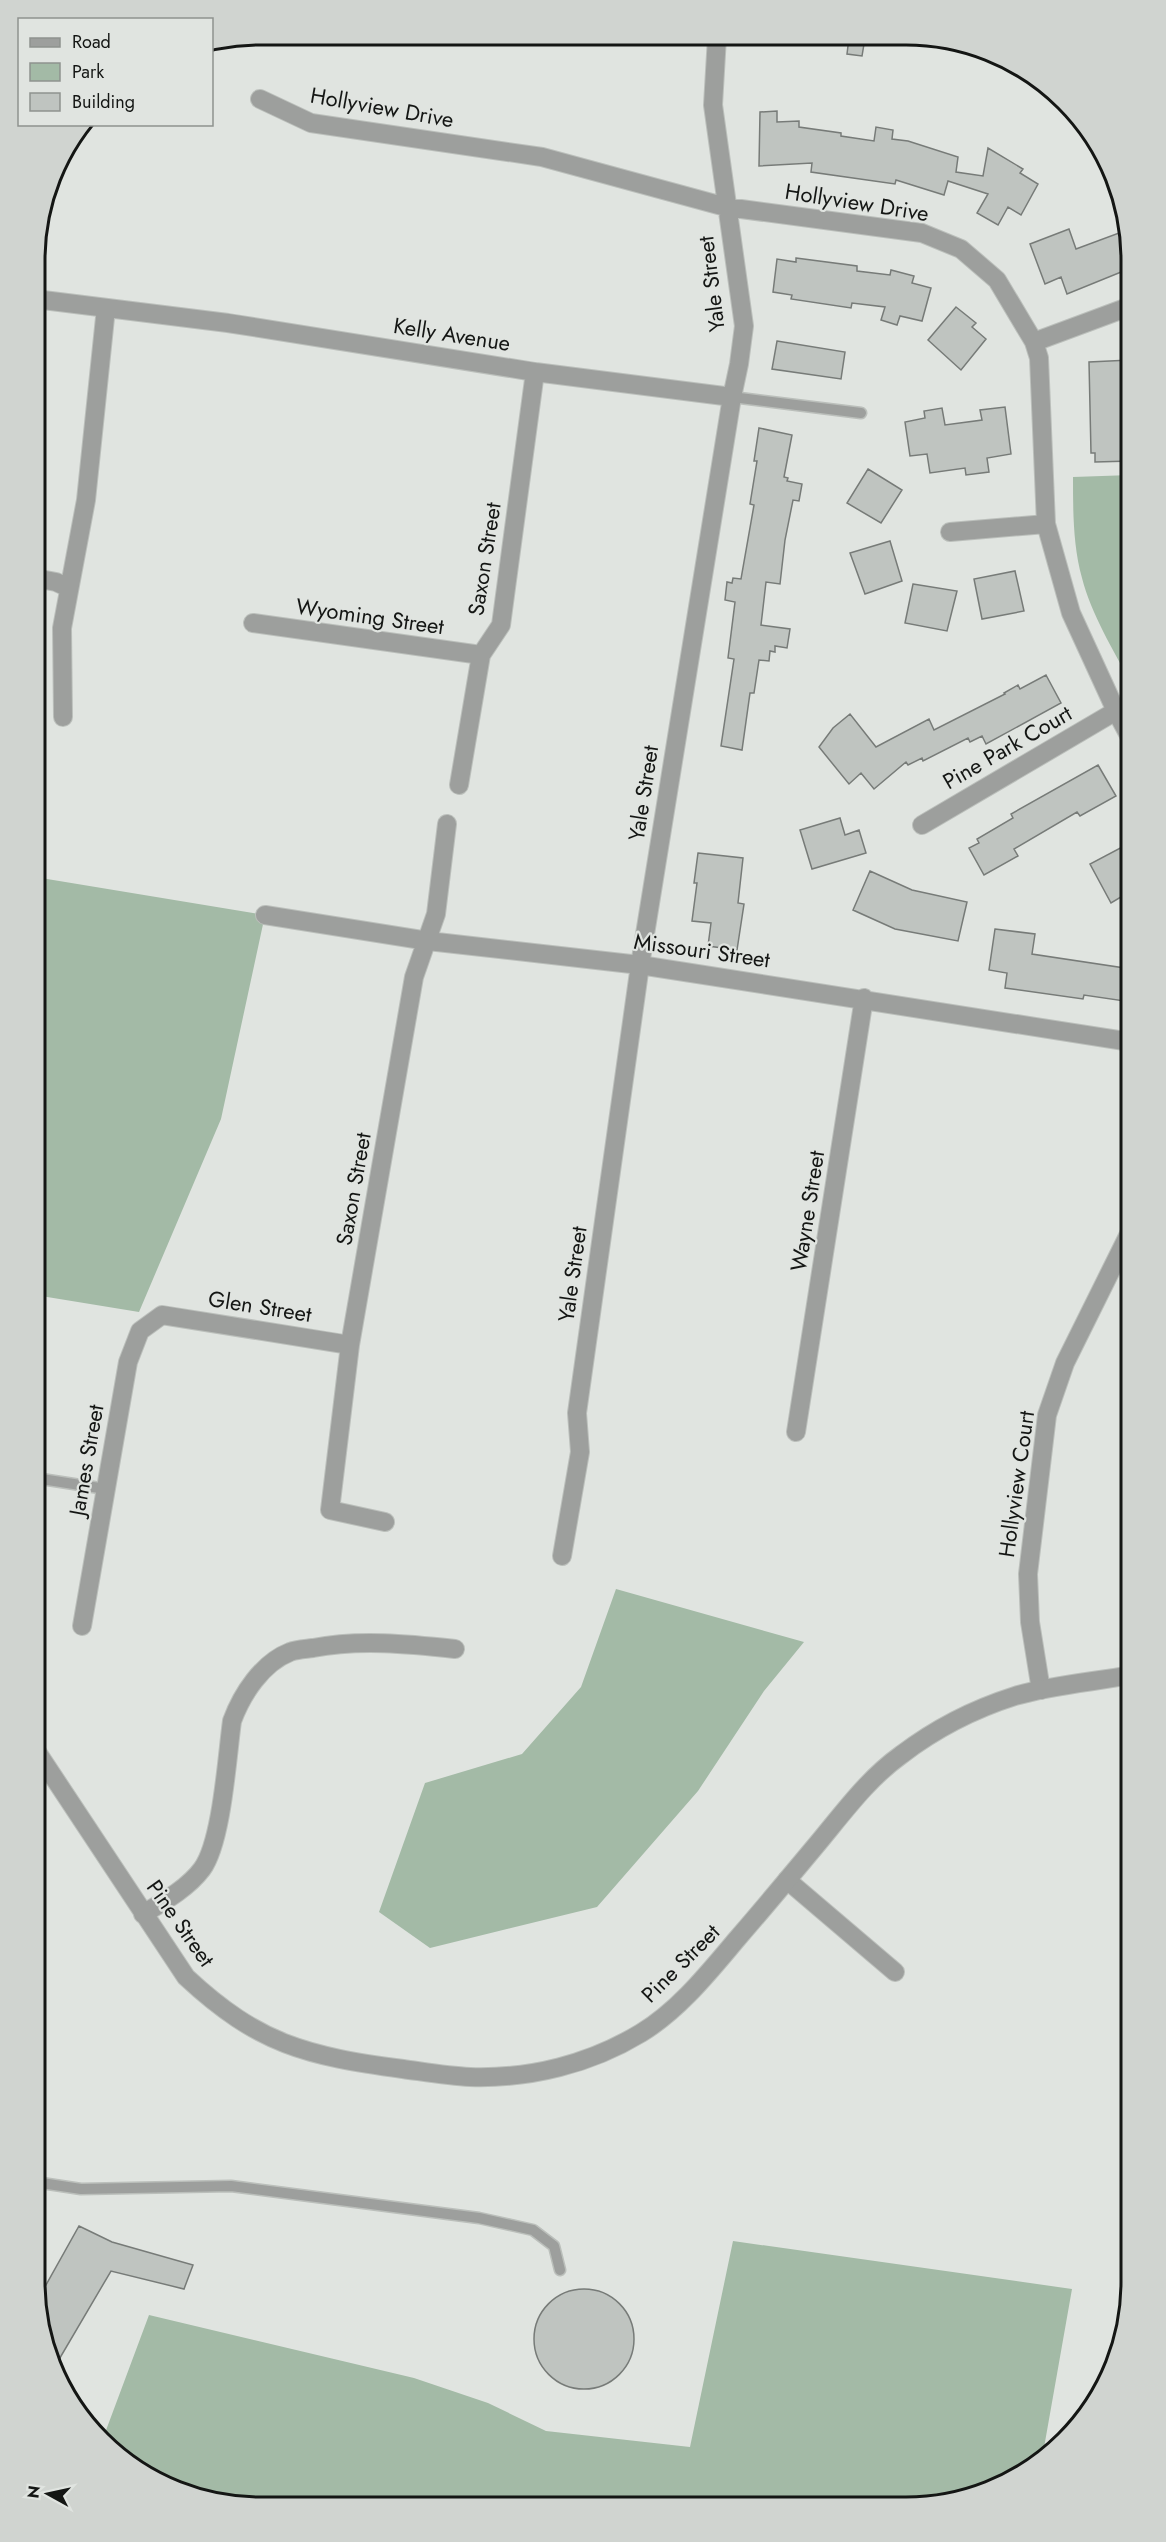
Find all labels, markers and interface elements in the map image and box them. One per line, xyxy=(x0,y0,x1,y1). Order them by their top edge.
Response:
legend xyxy=(18,18,213,126)
text: Road xyxy=(72,29,111,55)
text: Park xyxy=(72,59,104,85)
street label: Hollyview Drive xyxy=(308,79,456,135)
text: Building xyxy=(72,89,135,115)
street label: Hollyview Drive xyxy=(783,175,931,229)
street label: Yale Street xyxy=(689,234,733,334)
street label: Kelly Avenue xyxy=(391,309,513,359)
street label: Saxon Street xyxy=(459,499,509,618)
street label: Wyoming Street xyxy=(294,590,447,642)
street label: Pine Park Court xyxy=(936,697,1078,797)
street label: Yale Street xyxy=(620,742,666,843)
street label: Missouri Street xyxy=(632,925,773,975)
street label: Saxon Street xyxy=(327,1129,379,1248)
street label: Wayne Street xyxy=(782,1148,832,1274)
street label: Yale Street xyxy=(549,1223,595,1324)
street label: Glen Street xyxy=(206,1282,315,1330)
street label: James Street xyxy=(60,1401,112,1521)
street label: Hollyview Court xyxy=(990,1408,1042,1559)
street label: Pine Street xyxy=(139,1873,223,1974)
street label: Pine Street xyxy=(633,1916,727,2010)
north arrow xyxy=(18,2464,78,2524)
text: N xyxy=(21,2484,46,2500)

